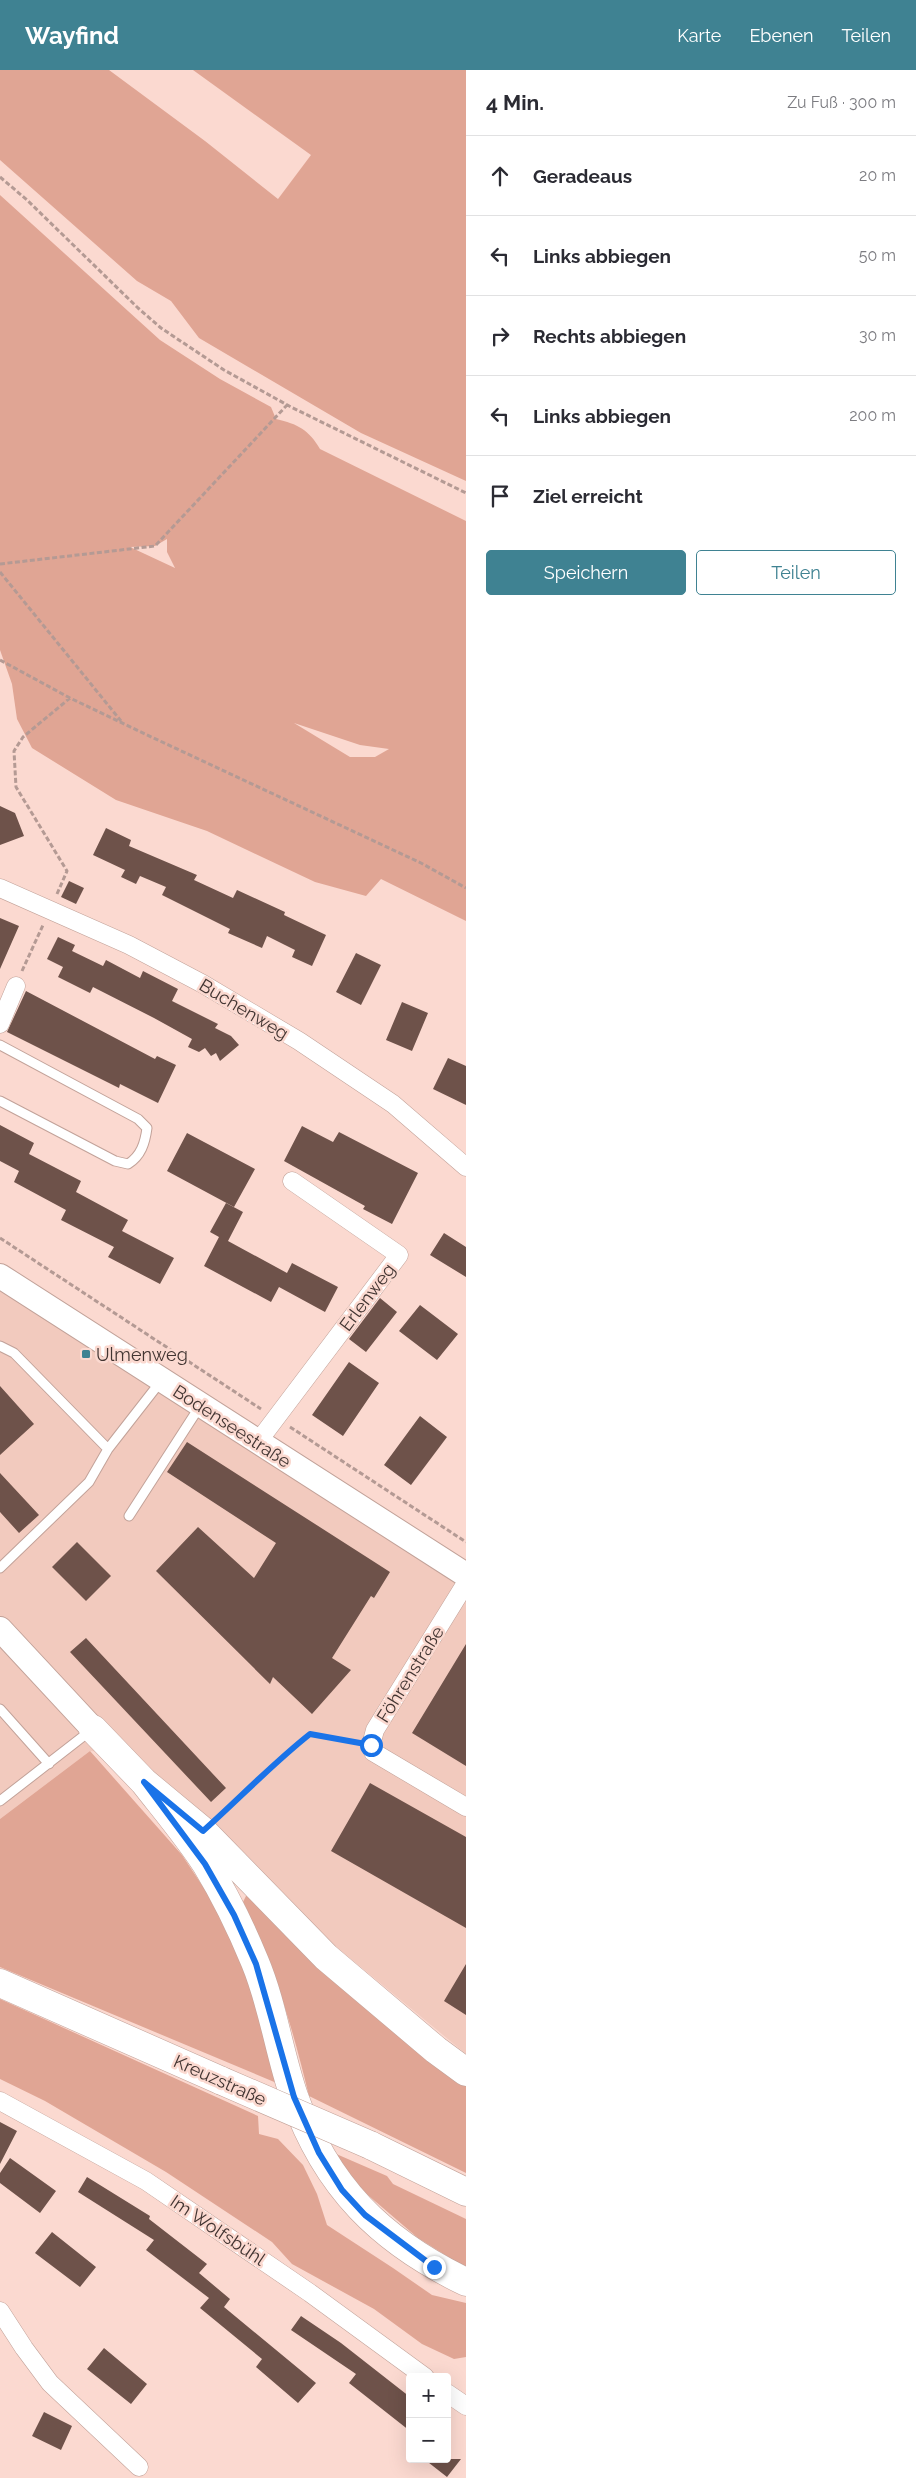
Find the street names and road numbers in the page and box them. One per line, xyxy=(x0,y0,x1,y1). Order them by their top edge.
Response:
street label: Buchenweg xyxy=(196,974,292,1044)
street label: Erlenweg xyxy=(335,1259,399,1335)
street label: Bodenseestraße xyxy=(169,1380,295,1472)
street label: Föhrenstraße xyxy=(372,1622,448,1726)
street label: Kreuzstraße xyxy=(171,2050,270,2110)
street label: Im Wolfsbühl xyxy=(167,2191,270,2270)

